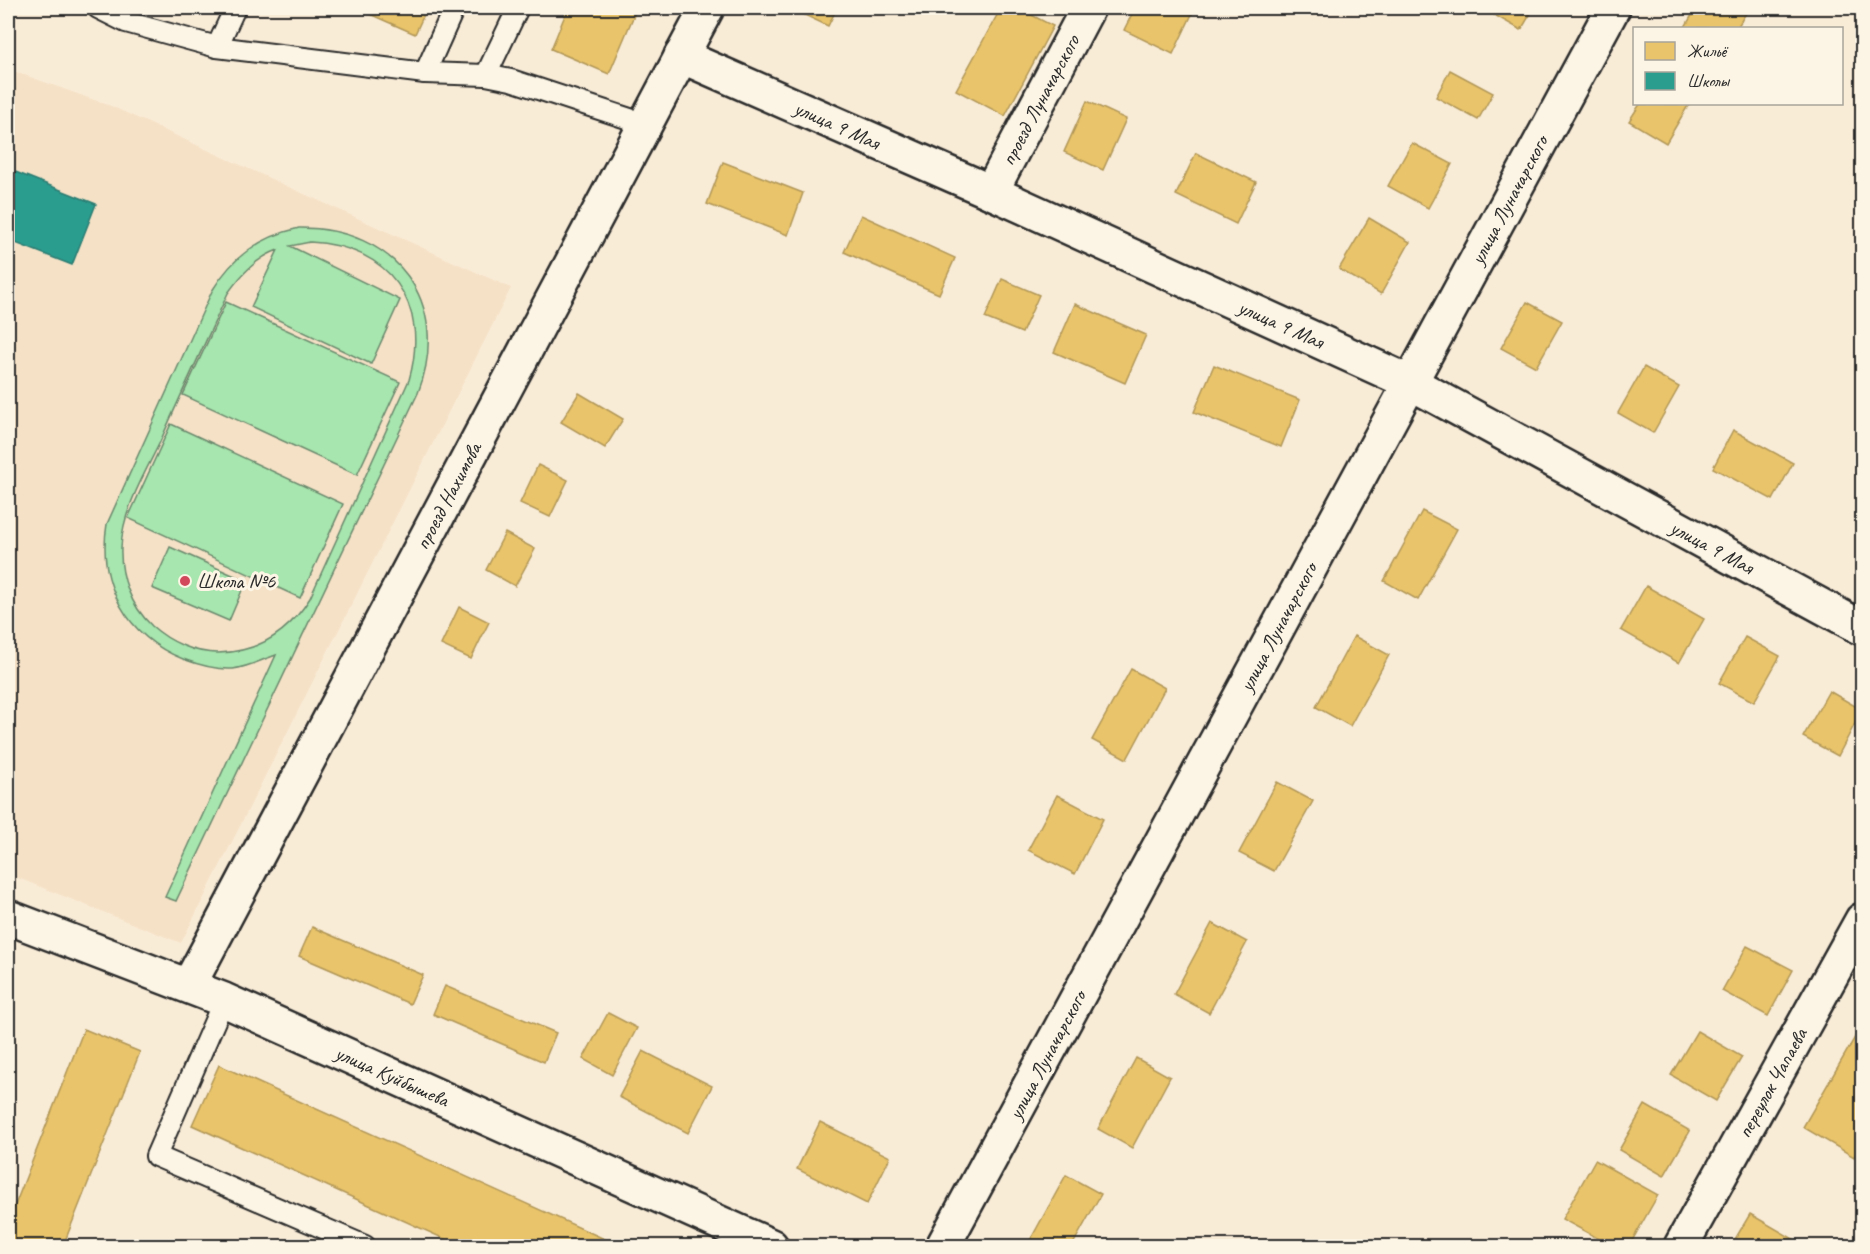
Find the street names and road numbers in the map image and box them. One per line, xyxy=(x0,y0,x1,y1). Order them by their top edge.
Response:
street label: проезд Луначарского xyxy=(995,29,1086,170)
street label: улица 9 Мая xyxy=(788,94,885,156)
street label: улица Луначарского xyxy=(1463,129,1555,271)
street label: улица 9 Мая xyxy=(1232,293,1329,355)
street label: проезд Нахимова xyxy=(409,436,488,554)
street label: улица 9 Мая xyxy=(1664,513,1759,580)
street label: улица Луначарского xyxy=(1232,556,1324,698)
street label: улица Луначарского xyxy=(1001,984,1093,1126)
street label: переулок Чапаева xyxy=(1731,1022,1814,1143)
street label: улица Куйбышева xyxy=(329,1039,454,1113)

